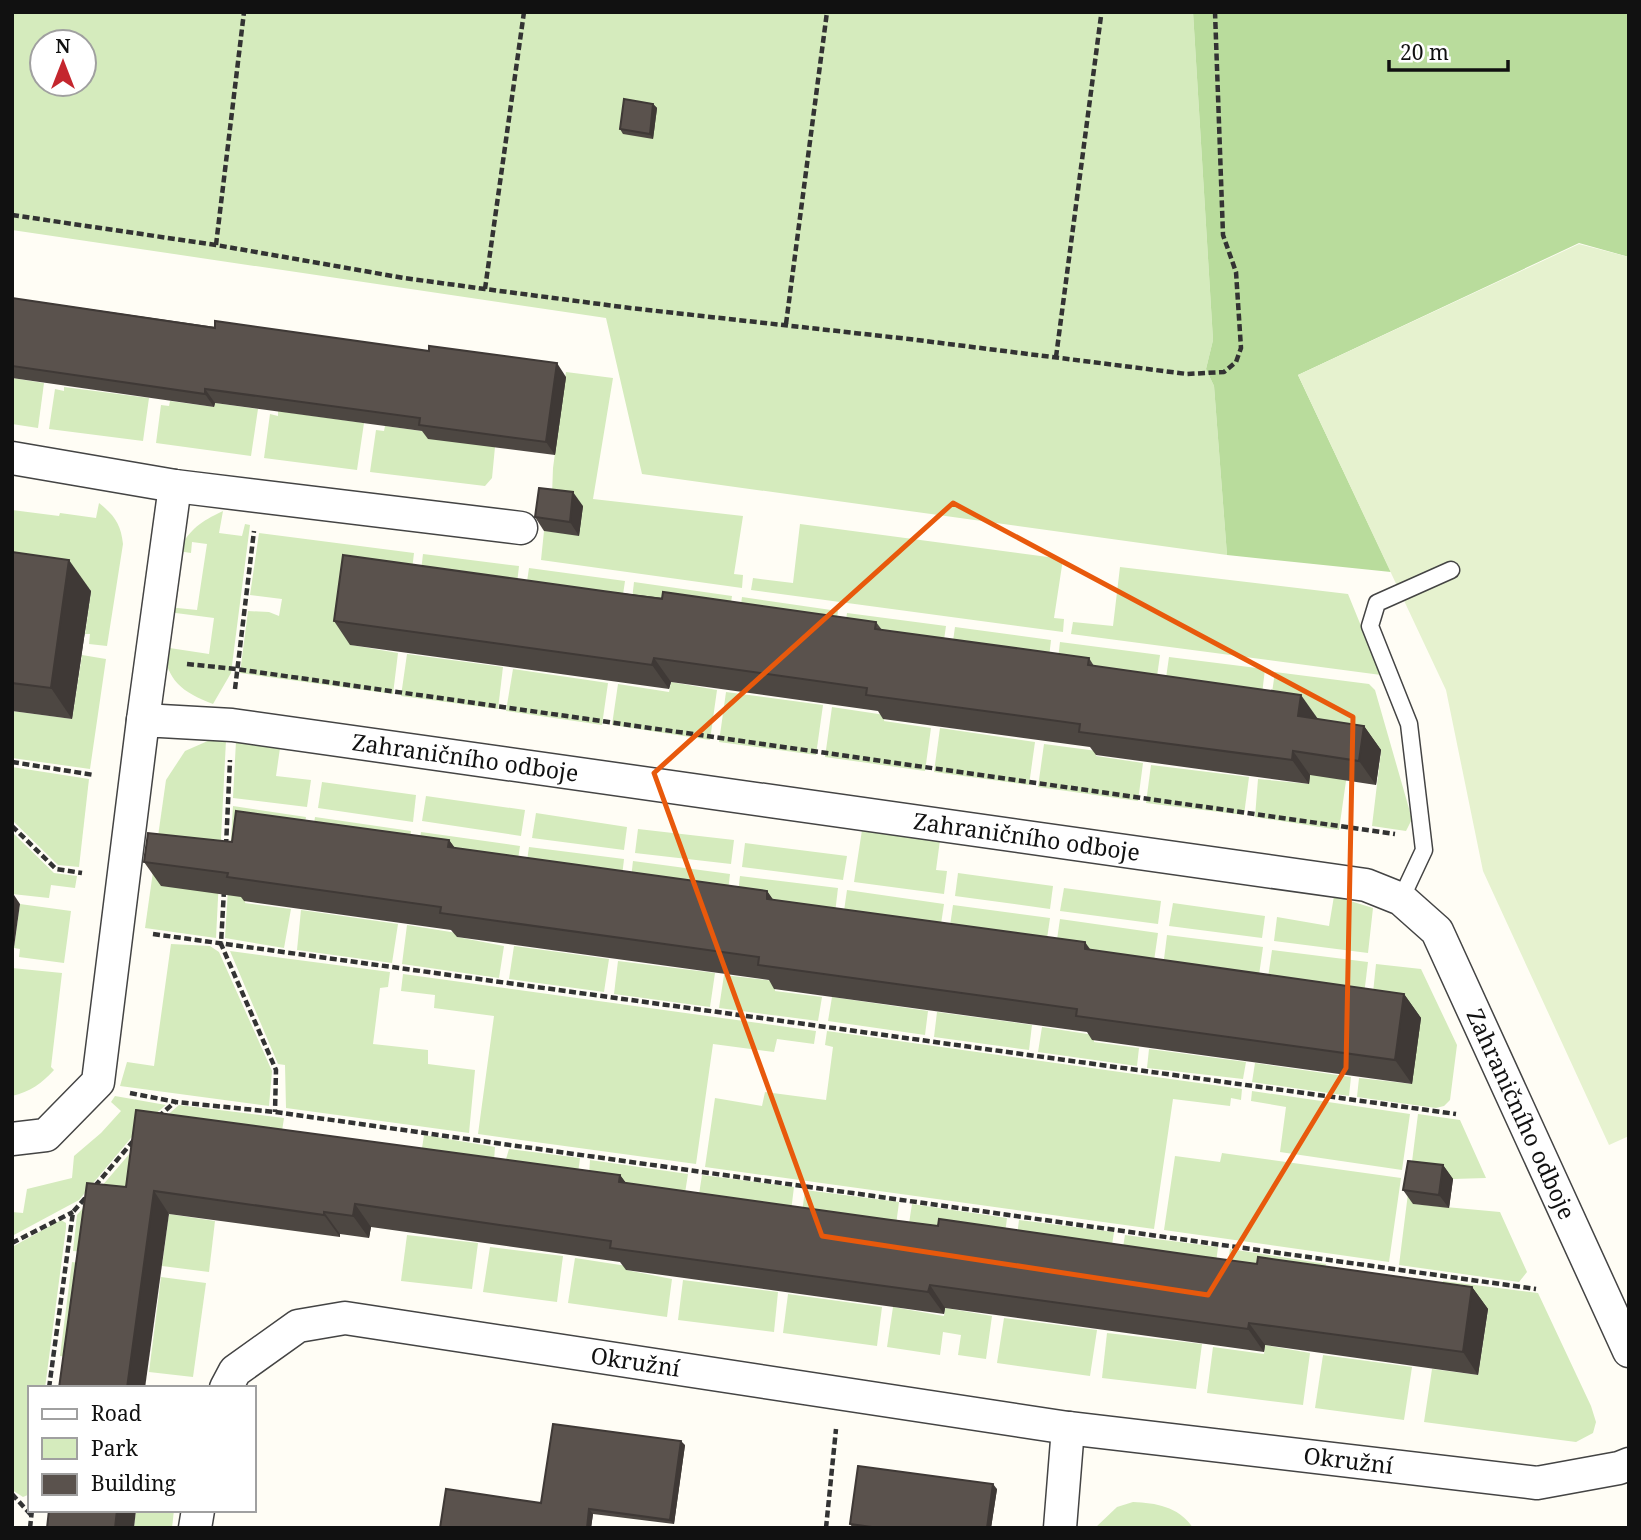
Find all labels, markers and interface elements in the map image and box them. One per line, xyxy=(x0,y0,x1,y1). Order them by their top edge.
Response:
north arrow xyxy=(28,28,98,98)
scale bar xyxy=(1389,28,1508,72)
text: N xyxy=(56,33,71,59)
text: 20 m xyxy=(1400,38,1449,66)
street label: Zahraničního odboje xyxy=(350,725,581,789)
street label: Zahraničního odboje xyxy=(912,804,1142,868)
street label: Zahraničního odboje xyxy=(1460,1003,1584,1224)
street label: Okružní xyxy=(589,1339,683,1384)
legend xyxy=(28,1386,256,1512)
text: Road xyxy=(91,1399,142,1427)
text: Park xyxy=(91,1434,138,1462)
street label: Okružní xyxy=(1302,1439,1396,1481)
text: Building xyxy=(91,1469,176,1497)

